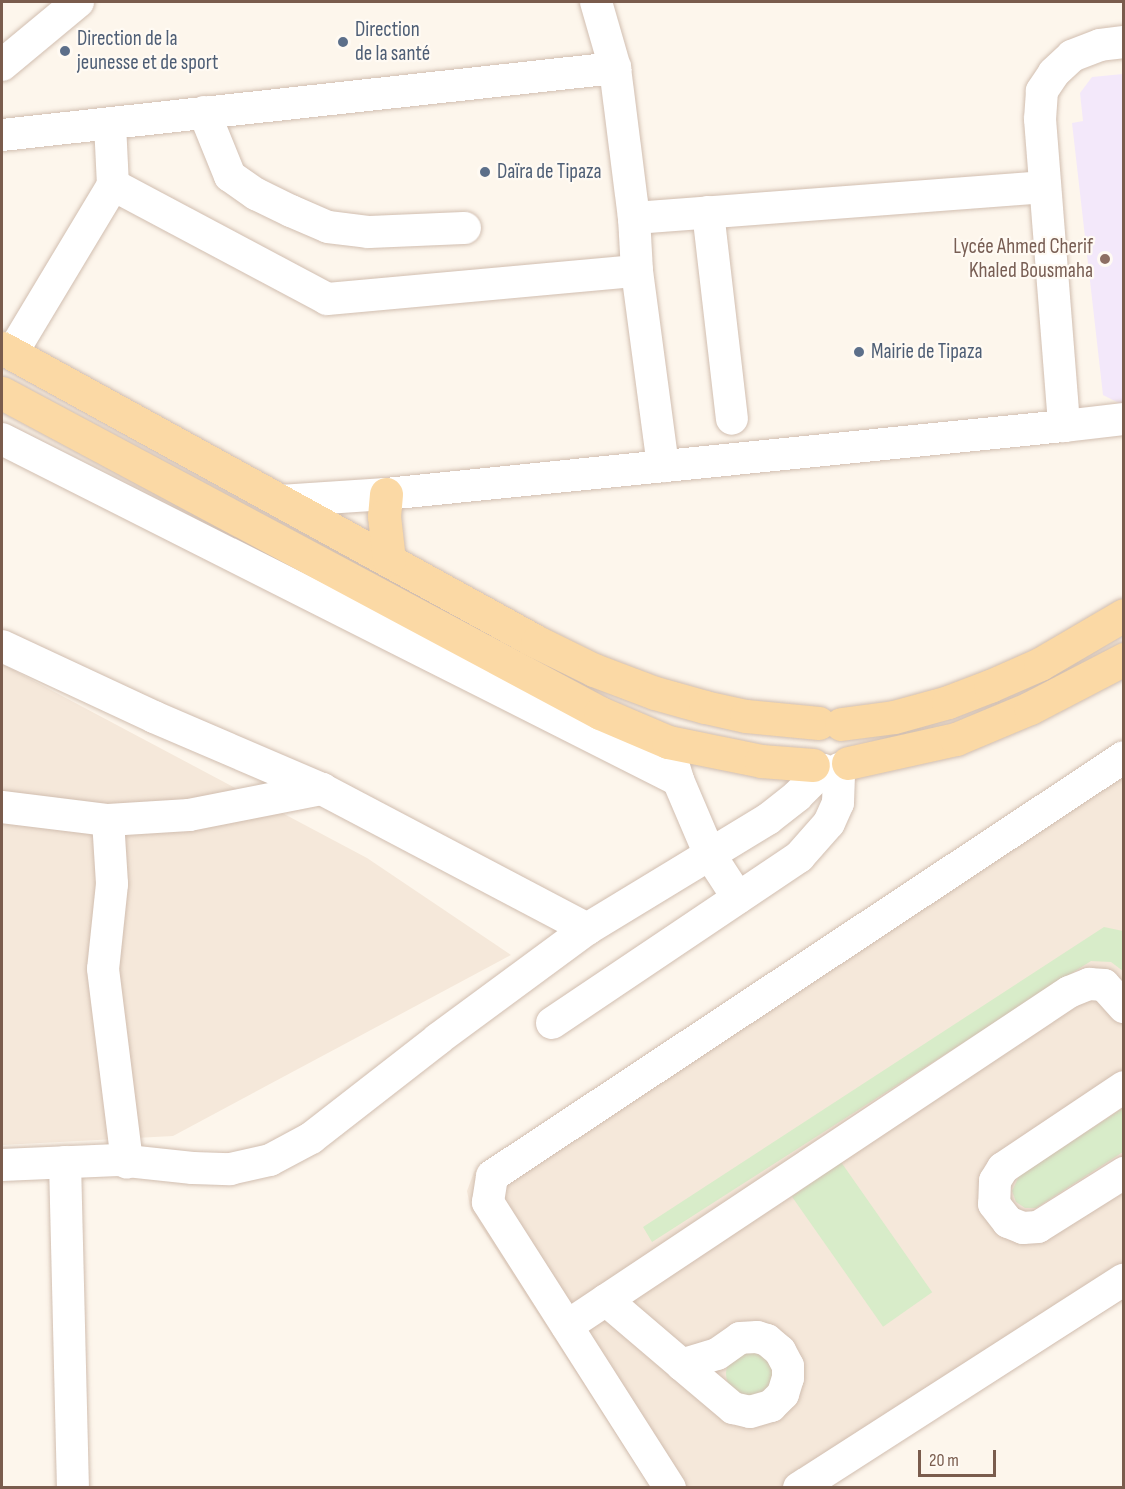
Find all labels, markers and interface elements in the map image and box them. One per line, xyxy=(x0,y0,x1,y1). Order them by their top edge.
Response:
place label: Direction de la santé xyxy=(355,17,430,67)
place label: Direction de la jeunesse et de sport xyxy=(77,26,218,76)
marker: Direction de la santé xyxy=(336,35,350,49)
marker: Direction de la jeunesse et de sport xyxy=(58,44,72,58)
place label: Daïra de Tipaza xyxy=(497,159,602,185)
marker: Daïra de Tipaza xyxy=(478,165,492,179)
place label: Lycée Ahmed Cherif Khaled Bousmaha xyxy=(953,234,1093,284)
marker: Lycée Ahmed Cherif Khaled Bousmaha xyxy=(1098,252,1112,266)
place label: Mairie de Tipaza xyxy=(871,339,983,365)
marker: Mairie de Tipaza xyxy=(852,345,866,359)
scale bar xyxy=(921,1438,999,1476)
text: 20 m xyxy=(929,1450,959,1471)

